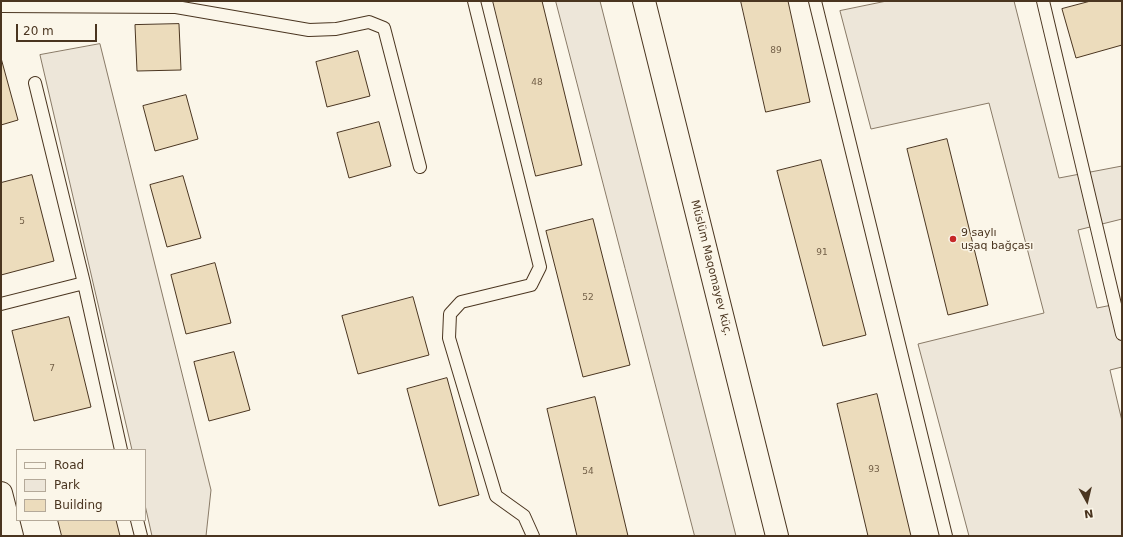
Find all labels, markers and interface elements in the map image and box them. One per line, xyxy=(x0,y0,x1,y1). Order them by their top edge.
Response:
scale bar xyxy=(18,16,99,42)
text: 20 m xyxy=(23,24,54,38)
house number: 89 xyxy=(770,46,782,56)
house number: 48 xyxy=(531,78,543,88)
street label: Müslüm Maqomayev küç. xyxy=(688,199,734,337)
house number: 5 xyxy=(19,217,25,227)
place label: 9 saylı uşaq bağçası xyxy=(961,226,1033,252)
marker: 9 saylı uşaq bağçası xyxy=(948,234,958,244)
house number: 91 xyxy=(816,248,828,258)
house number: 52 xyxy=(582,293,594,303)
house number: 7 xyxy=(49,364,55,374)
legend xyxy=(16,449,146,521)
text: Road xyxy=(54,458,84,472)
house number: 93 xyxy=(868,465,880,475)
house number: 54 xyxy=(582,467,594,477)
text: Park xyxy=(54,478,80,492)
north arrow xyxy=(1067,481,1107,521)
text: Building xyxy=(54,498,103,512)
text: N xyxy=(1083,506,1094,520)

